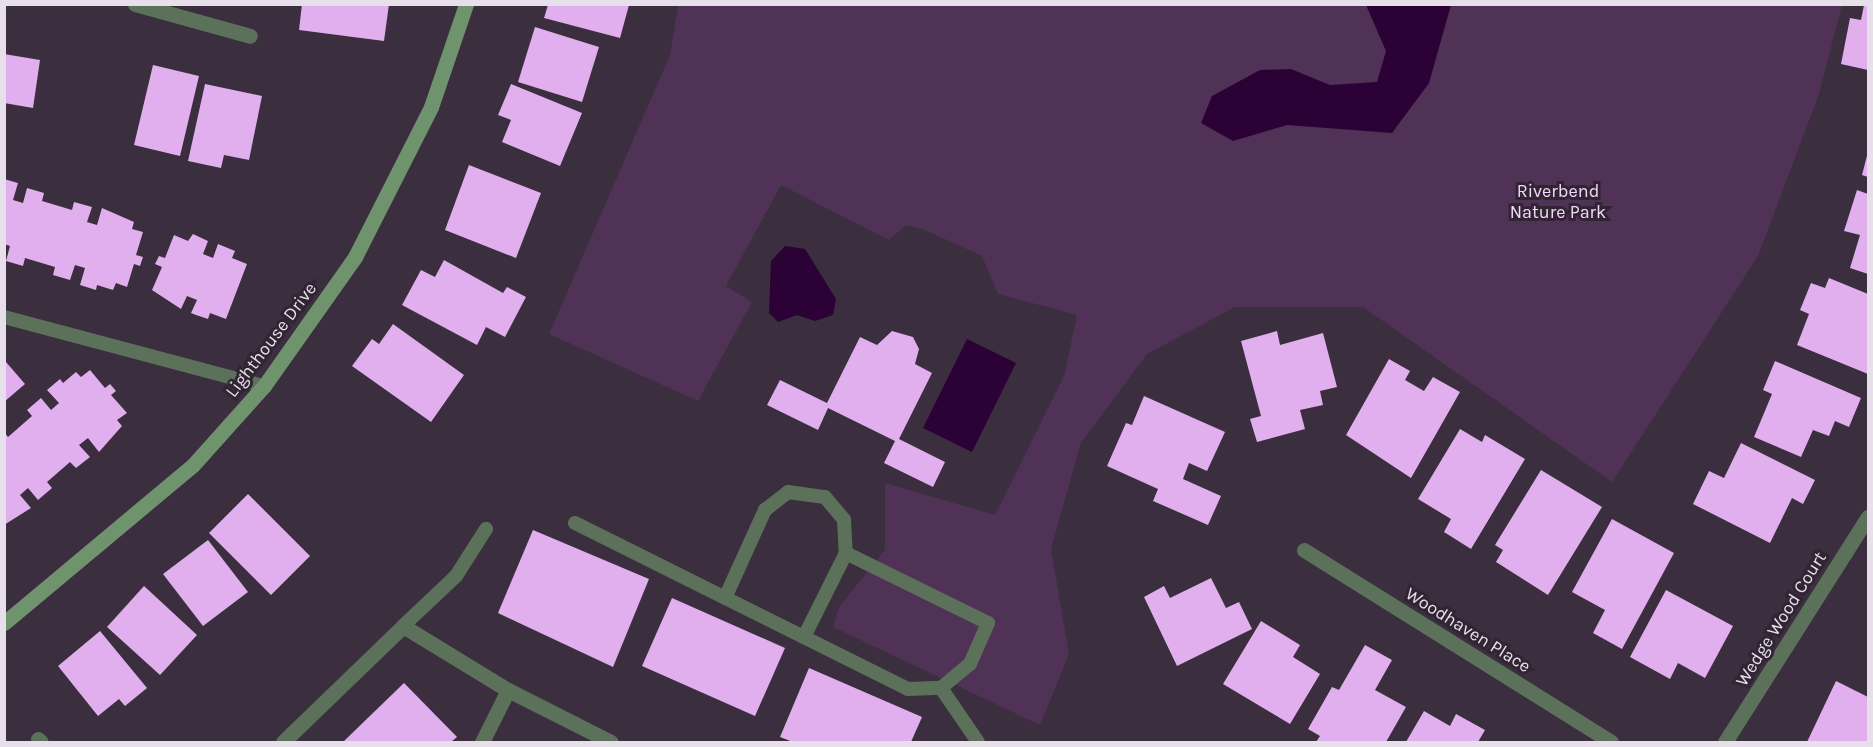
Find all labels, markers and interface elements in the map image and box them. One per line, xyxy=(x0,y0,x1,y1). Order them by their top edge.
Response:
park label: Riverbend Nature Park xyxy=(1510,181,1606,224)
street label: Lighthouse Drive xyxy=(221,278,321,402)
street label: Wedge Wood Court xyxy=(1731,548,1831,690)
street label: Woodhaven Place xyxy=(1401,583,1535,677)

